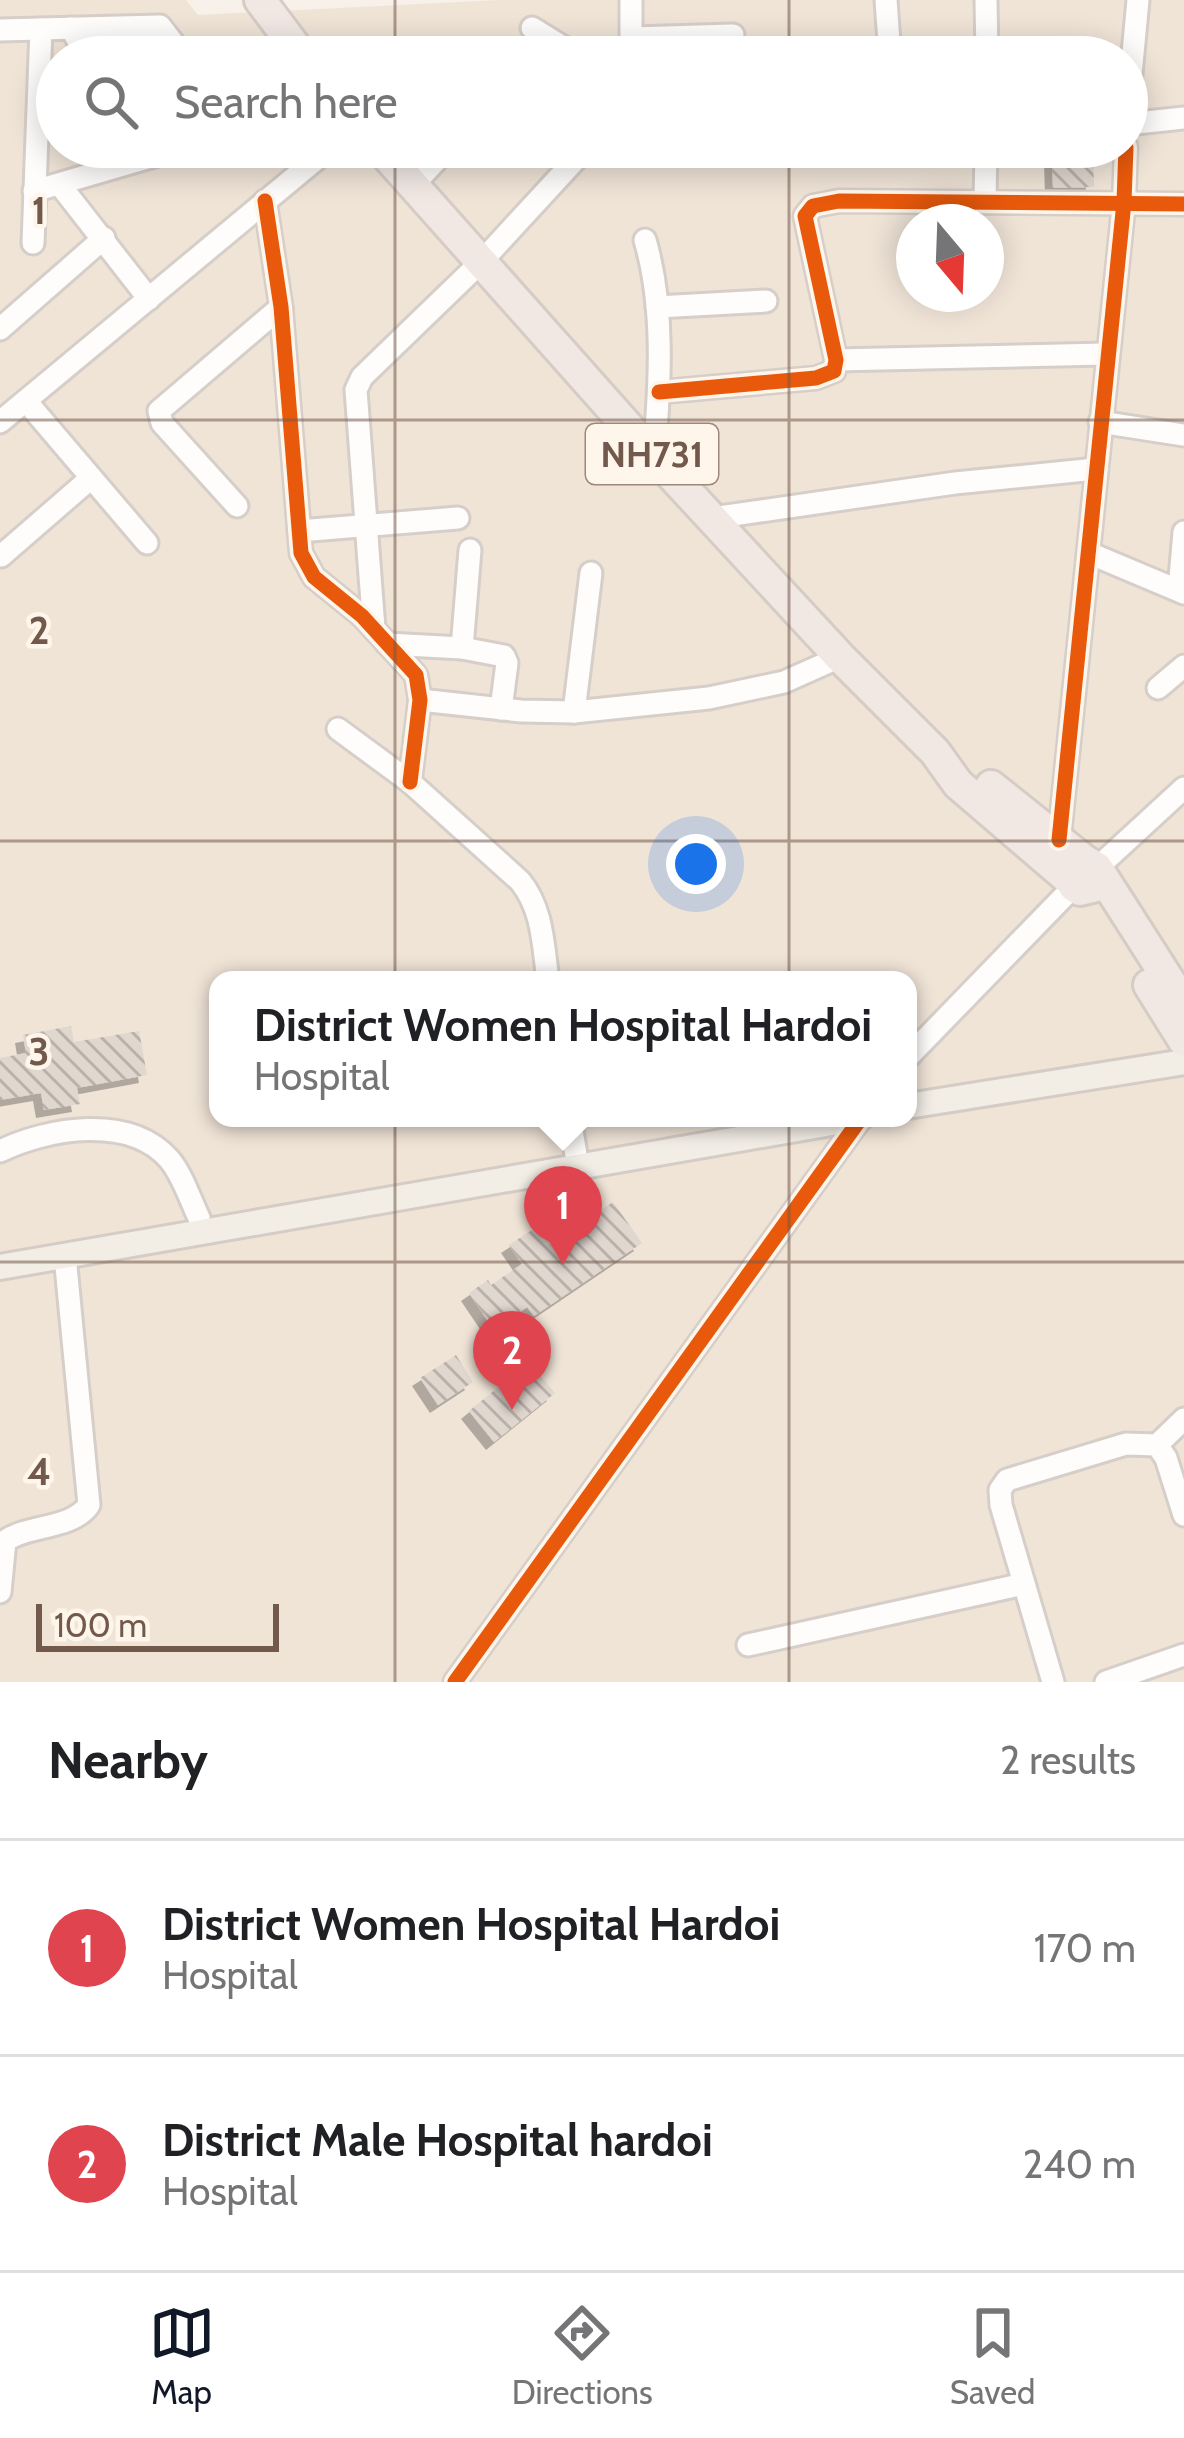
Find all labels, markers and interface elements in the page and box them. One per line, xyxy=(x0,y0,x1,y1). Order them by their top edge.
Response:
search box xyxy=(36,36,1148,168)
icon: search xyxy=(78,69,144,135)
text: Search here xyxy=(174,75,398,129)
text: 1 xyxy=(32,186,46,234)
north arrow xyxy=(896,204,1004,312)
road number: NH731 xyxy=(586,424,718,484)
text: 2 xyxy=(29,606,49,654)
your location xyxy=(666,834,726,894)
popup xyxy=(209,971,917,1127)
text: District Women Hospital Hardoi xyxy=(254,998,872,1052)
text: 3 xyxy=(28,1027,50,1075)
text: Hospital xyxy=(254,1052,390,1100)
pin: 1 xyxy=(524,1166,602,1265)
pin: 2 xyxy=(473,1311,551,1410)
text: 4 xyxy=(27,1447,51,1495)
scale bar xyxy=(36,1598,279,1651)
text: 100 m xyxy=(54,1605,147,1645)
text: Nearby xyxy=(48,1729,208,1791)
text: 2 results xyxy=(1000,1736,1136,1784)
text: District Women Hospital Hardoi xyxy=(162,1897,780,1951)
text: 1 xyxy=(80,1924,94,1972)
text: 170 m xyxy=(1034,1924,1136,1972)
text: Hospital xyxy=(162,1951,298,1999)
text: District Male Hospital hardoi xyxy=(162,2113,713,2167)
text: 2 xyxy=(77,2140,97,2188)
text: 240 m xyxy=(1023,2140,1136,2188)
text: Hospital xyxy=(162,2167,298,2215)
tab: Map xyxy=(149,2300,215,2412)
tab: Directions xyxy=(512,2300,653,2412)
tab: Saved xyxy=(950,2300,1035,2412)

